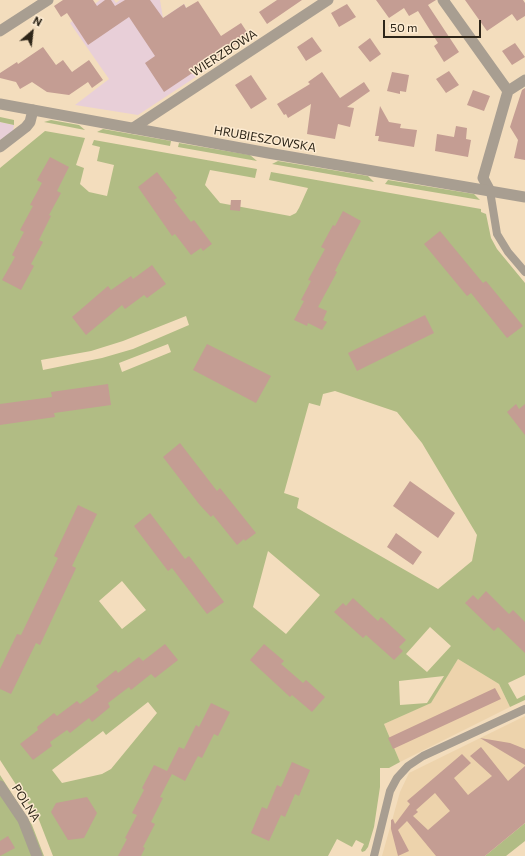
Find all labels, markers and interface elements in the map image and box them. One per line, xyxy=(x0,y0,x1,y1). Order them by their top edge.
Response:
north arrow xyxy=(12,12,52,52)
scale bar xyxy=(385,12,483,38)
text: N xyxy=(31,13,45,29)
text: 50 m xyxy=(390,20,418,34)
street label: WIERZBOWA xyxy=(188,26,260,80)
street label: HRUBIESZOWSKA xyxy=(213,123,317,155)
street label: POLNA xyxy=(9,782,43,824)

